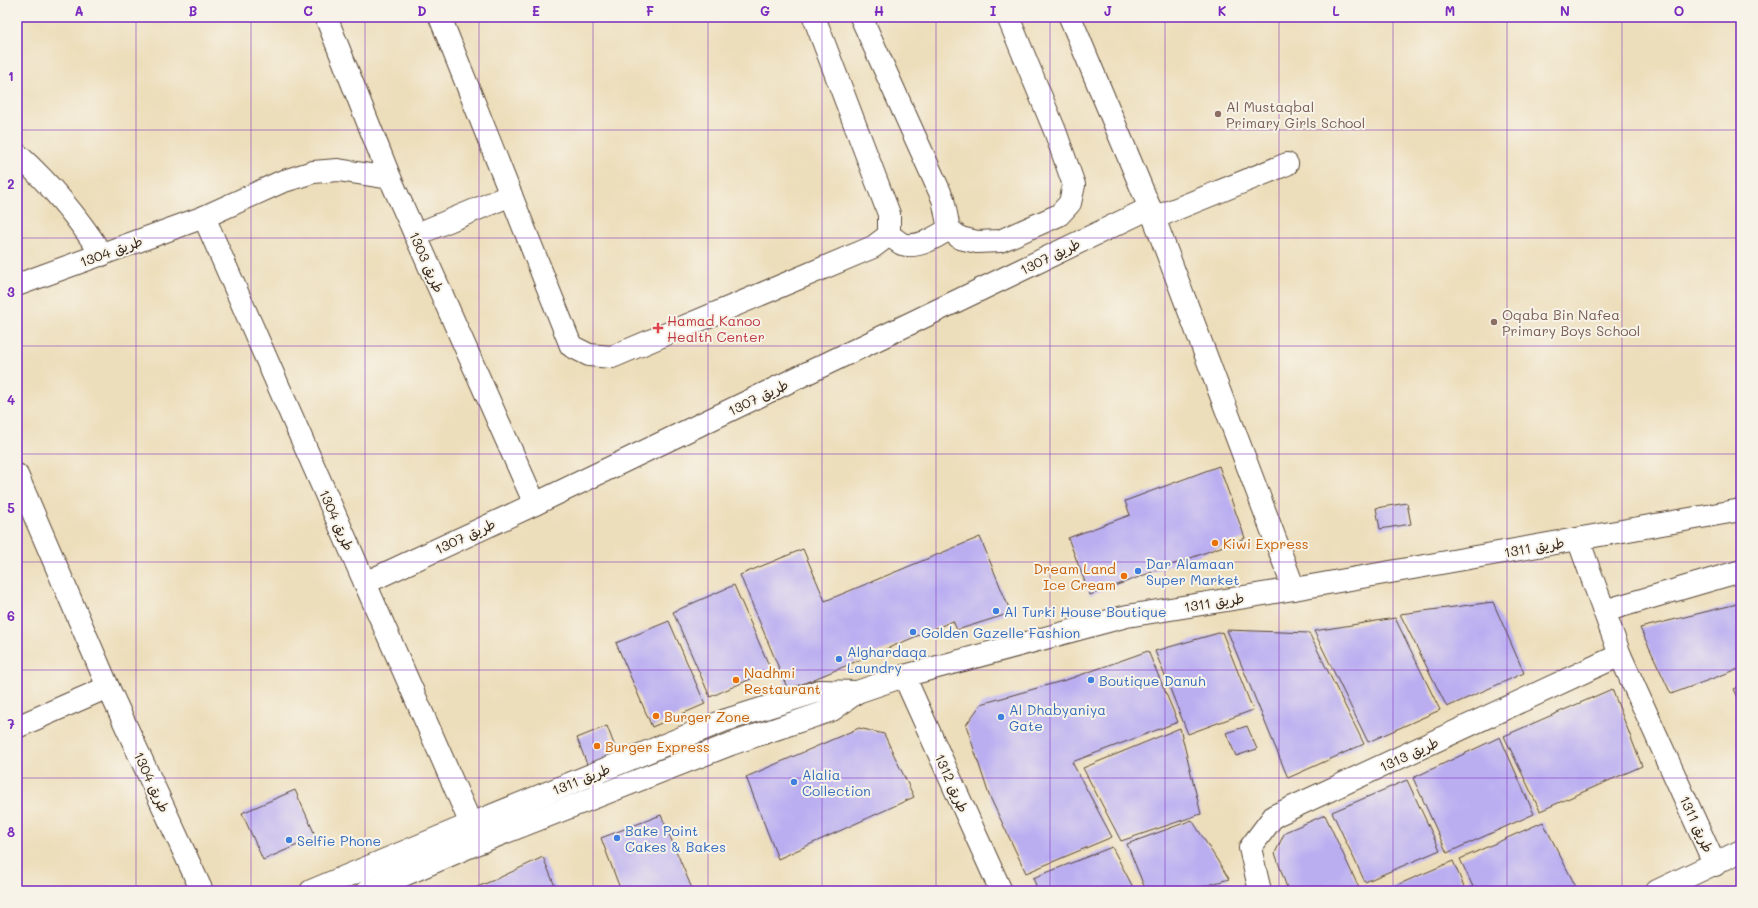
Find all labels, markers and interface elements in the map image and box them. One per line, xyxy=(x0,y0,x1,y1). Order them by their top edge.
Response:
text: A xyxy=(74,2,84,19)
text: B xyxy=(189,2,198,19)
text: C xyxy=(303,2,313,19)
text: D xyxy=(417,2,427,19)
text: E xyxy=(532,2,540,19)
text: F xyxy=(646,2,654,19)
text: G xyxy=(760,2,770,19)
text: H xyxy=(874,2,884,19)
text: I xyxy=(990,2,997,19)
text: J xyxy=(1104,2,1112,19)
text: K xyxy=(1218,2,1227,19)
text: L xyxy=(1332,2,1340,19)
text: M xyxy=(1445,2,1455,19)
text: N xyxy=(1560,2,1570,19)
text: O xyxy=(1674,2,1684,19)
text: 1 xyxy=(8,67,14,84)
place label: Al Mustaqbal Primary Girls School xyxy=(1226,97,1365,132)
marker: Al Mustaqbal Primary Girls School xyxy=(1213,109,1223,119)
text: 2 xyxy=(7,175,15,192)
street label: طريق 1303 xyxy=(405,228,449,296)
street label: طريق 1304 xyxy=(77,231,145,271)
street label: طريق 1307 xyxy=(1017,233,1083,279)
text: 3 xyxy=(7,283,15,300)
place label: Oqaba Bin Nafea Primary Boys School xyxy=(1502,305,1640,340)
place label: Hamad Kanoo Health Center xyxy=(667,311,765,346)
marker: Oqaba Bin Nafea Primary Boys School xyxy=(1489,317,1499,327)
marker: Hamad Kanoo Health Center xyxy=(652,322,664,334)
street label: طريق 1307 xyxy=(725,374,791,420)
text: 4 xyxy=(7,391,15,408)
street label: طريق 1304 xyxy=(315,486,359,554)
text: 5 xyxy=(7,499,15,516)
street label: طريق 1307 xyxy=(432,514,498,558)
street label: طريق 1311 xyxy=(1502,532,1566,562)
place label: Kiwi Express xyxy=(1223,534,1309,553)
marker: Kiwi Express xyxy=(1210,538,1220,548)
place label: Dar Alamaan Super Market xyxy=(1146,554,1240,589)
place label: Dream Land Ice Cream xyxy=(1034,559,1116,594)
marker: Dar Alamaan Super Market xyxy=(1133,566,1143,576)
marker: Dream Land Ice Cream xyxy=(1119,571,1129,581)
street label: طريق 1311 xyxy=(1182,588,1246,616)
place label: Al Turki House Boutique xyxy=(1004,602,1167,621)
marker: Al Turki House Boutique xyxy=(991,606,1001,616)
text: 6 xyxy=(7,607,15,624)
place label: Golden Gazelle Fashion xyxy=(921,623,1080,642)
marker: Golden Gazelle Fashion xyxy=(908,627,918,637)
place label: Alghardaqa Laundry xyxy=(847,642,927,677)
marker: Alghardaqa Laundry xyxy=(834,654,844,664)
place label: Nadhmi Restaurant xyxy=(744,663,821,698)
place label: Boutique Danuh xyxy=(1099,671,1206,690)
marker: Nadhmi Restaurant xyxy=(731,675,741,685)
marker: Boutique Danuh xyxy=(1086,675,1096,685)
place label: Al Dhabyaniya Gate xyxy=(1009,700,1106,735)
place label: Burger Zone xyxy=(664,707,750,726)
marker: Burger Zone xyxy=(651,711,661,721)
marker: Al Dhabyaniya Gate xyxy=(996,712,1006,722)
text: 7 xyxy=(7,715,15,732)
street label: طريق 1313 xyxy=(1377,732,1441,776)
place label: Burger Express xyxy=(605,737,710,756)
marker: Burger Express xyxy=(592,741,602,751)
street label: طريق 1304 xyxy=(130,748,174,816)
street label: طريق 1312 xyxy=(931,751,973,815)
street label: طريق 1311 xyxy=(549,759,613,799)
place label: Alalia Collection xyxy=(802,765,871,800)
marker: Alalia Collection xyxy=(789,777,799,787)
street label: طريق 1311 xyxy=(1676,792,1718,856)
place label: Bake Point Cakes & Bakes xyxy=(625,821,726,856)
text: 8 xyxy=(7,823,15,840)
place label: Selfie Phone xyxy=(297,831,381,850)
marker: Bake Point Cakes & Bakes xyxy=(612,833,622,843)
marker: Selfie Phone xyxy=(284,835,294,845)

